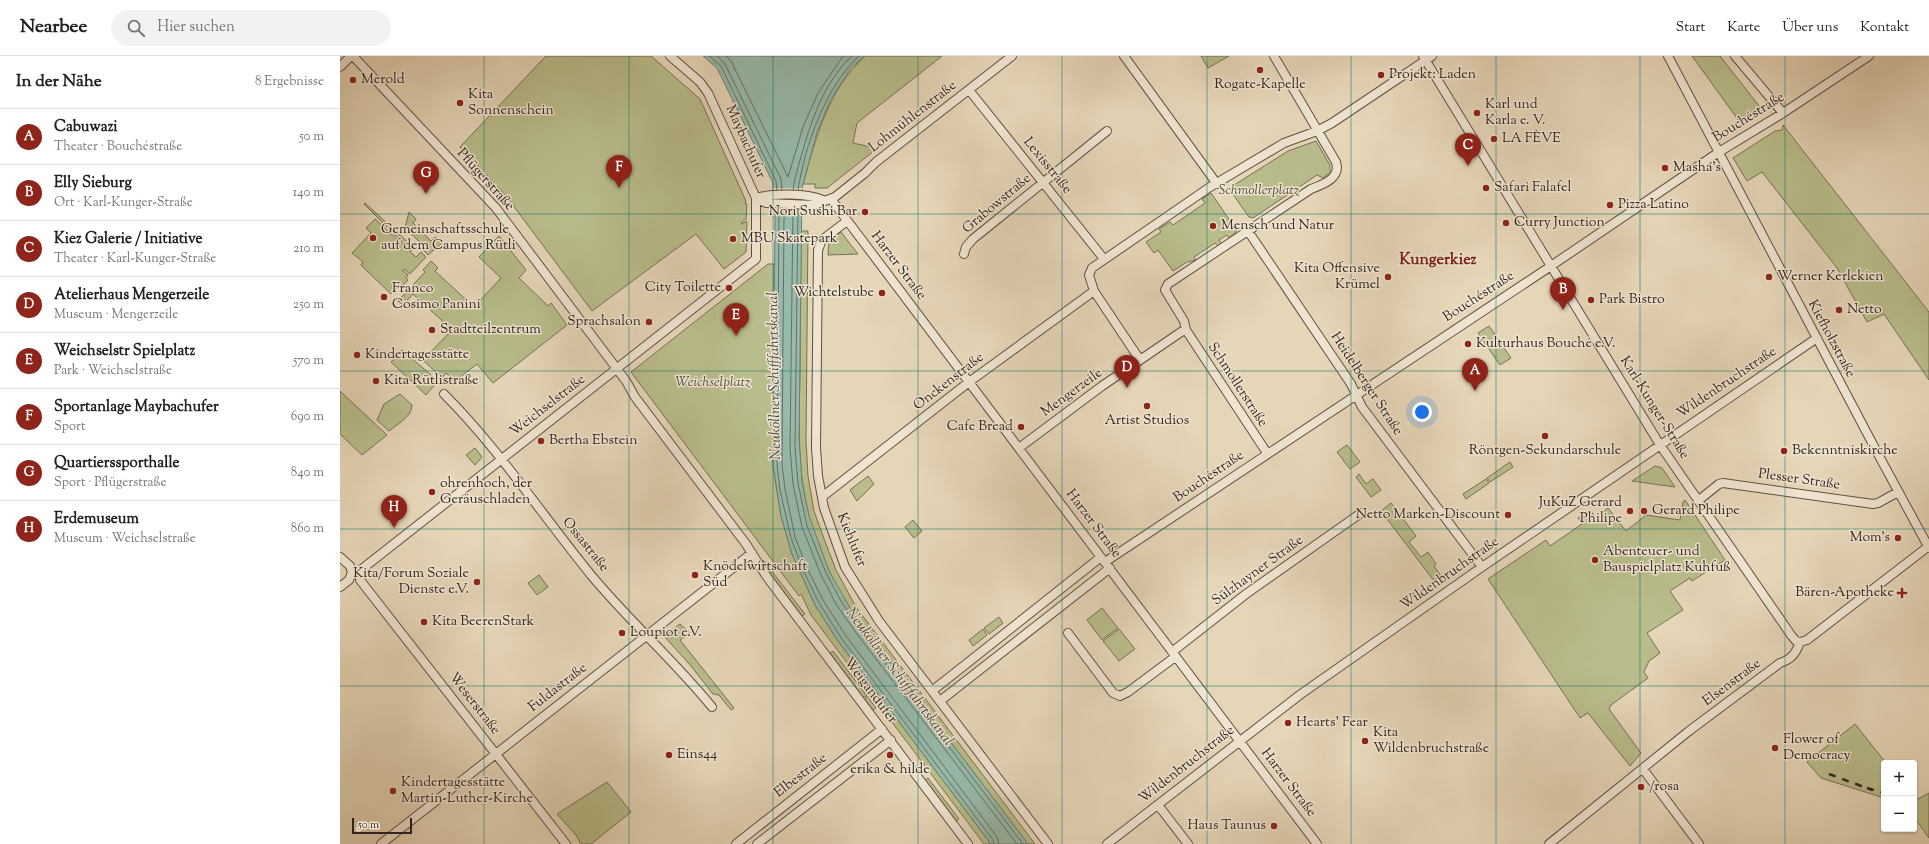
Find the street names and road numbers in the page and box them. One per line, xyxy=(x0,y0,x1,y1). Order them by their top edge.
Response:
street label: Lohmühlenstraße xyxy=(865,76,961,158)
street label: Bouchéstraße xyxy=(1709,88,1789,148)
street label: Maybachufer xyxy=(720,102,770,183)
street label: Lexisstraße xyxy=(1018,133,1076,199)
street label: Pflügerstraße xyxy=(452,144,518,216)
street label: Grabowstraße xyxy=(958,169,1036,239)
street label: Harzer Straße xyxy=(866,227,930,305)
street label: Bouchéstraße xyxy=(1439,266,1519,328)
street label: Kiefholzstraße xyxy=(1802,297,1860,381)
street label: Heidelberger Straße xyxy=(1325,328,1407,440)
street label: Schmollerstraße xyxy=(1202,339,1272,431)
street label: Wildenbruchstraße xyxy=(1673,342,1781,424)
street label: Onckenstraße xyxy=(910,348,988,416)
street label: Karl-Kunger-Straße xyxy=(1614,353,1694,463)
street label: Mengerzeile xyxy=(1037,364,1107,422)
street label: Weichselstraße xyxy=(506,370,590,442)
street label: Bouchéstraße xyxy=(1170,446,1248,508)
street label: Plesser Straße xyxy=(1757,464,1841,496)
street label: Harzer Straße xyxy=(1061,485,1125,563)
street label: Kiehlufer xyxy=(831,510,871,571)
street label: Ossastraße xyxy=(557,513,613,577)
street label: Sülzhayner Straße xyxy=(1208,531,1308,611)
street label: Wildenbruchstraße xyxy=(1397,532,1503,616)
street label: Weigandufer xyxy=(838,654,902,729)
street label: Elsenstraße xyxy=(1699,654,1765,712)
street label: Fuldastraße xyxy=(524,659,592,717)
street label: Weserstraße xyxy=(443,669,505,739)
street label: Wildenbruchstraße xyxy=(1135,721,1239,809)
street label: Harzer Straße xyxy=(1256,744,1320,822)
street label: Elbestraße xyxy=(770,749,832,803)

